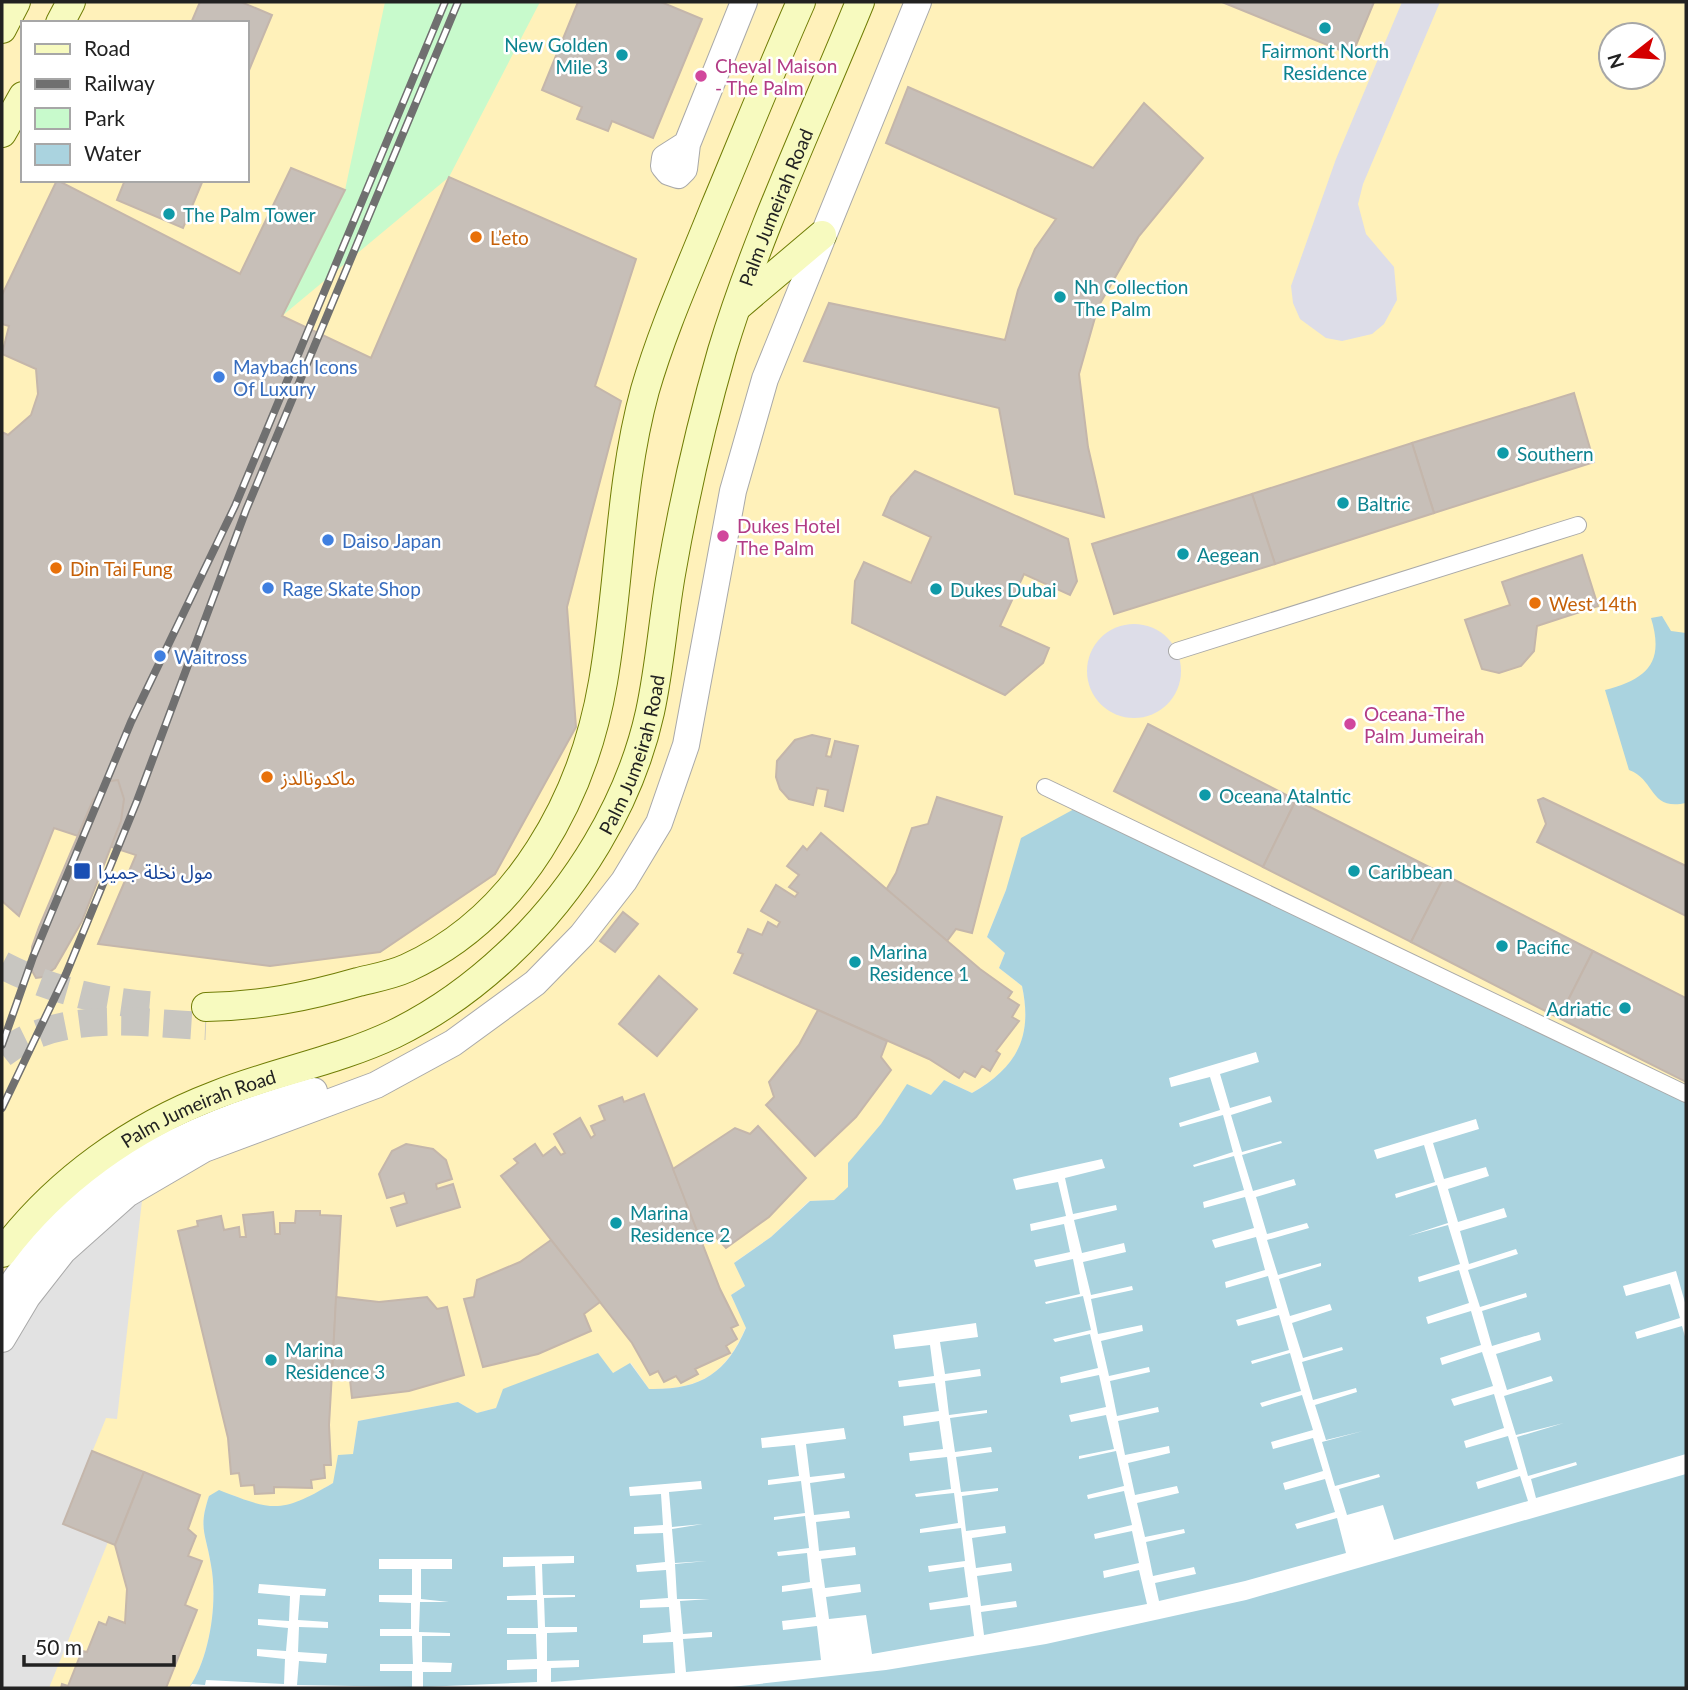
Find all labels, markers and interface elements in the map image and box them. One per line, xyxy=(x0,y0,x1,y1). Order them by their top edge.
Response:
marker: Fairmont North Residence xyxy=(1317,20,1333,36)
legend xyxy=(21,21,248,182)
north arrow xyxy=(1597,21,1667,91)
place label: New Golden Mile 3 xyxy=(504,33,608,78)
text: Road xyxy=(84,35,131,60)
place label: Fairmont North Residence xyxy=(1261,39,1389,84)
marker: New Golden Mile 3 xyxy=(614,47,630,63)
text: N xyxy=(1602,51,1628,71)
place label: Cheval Maison - The Palm xyxy=(715,54,837,99)
marker: Cheval Maison - The Palm xyxy=(693,68,709,84)
text: Railway xyxy=(84,70,155,95)
text: Park xyxy=(84,105,125,130)
street label: Palm Jumeirah Road xyxy=(733,125,817,289)
text: Water xyxy=(84,140,141,165)
place label: The Palm Tower xyxy=(183,203,316,226)
marker: The Palm Tower xyxy=(161,206,177,222)
place label: L’eto xyxy=(490,226,529,249)
marker: L’eto xyxy=(468,229,484,245)
place label: Nh Collection The Palm xyxy=(1074,275,1188,320)
marker: Nh Collection The Palm xyxy=(1052,289,1068,305)
place label: Maybach Icons Of Luxury xyxy=(233,355,358,400)
marker: Maybach Icons Of Luxury xyxy=(211,369,227,385)
place label: Southern xyxy=(1517,442,1594,465)
marker: Southern xyxy=(1495,445,1511,461)
place label: Baltric xyxy=(1357,492,1410,515)
marker: Baltric xyxy=(1335,495,1351,511)
place label: Dukes Hotel The Palm xyxy=(737,514,840,559)
marker: Dukes Hotel The Palm xyxy=(715,528,731,544)
place label: Daiso Japan xyxy=(342,529,441,552)
marker: Daiso Japan xyxy=(320,532,336,548)
place label: Aegean xyxy=(1197,543,1259,566)
marker: Aegean xyxy=(1175,546,1191,562)
place label: Din Tai Fung xyxy=(70,557,173,580)
marker: Din Tai Fung xyxy=(48,560,64,576)
place label: Rage Skate Shop xyxy=(282,577,421,600)
place label: Dukes Dubai xyxy=(950,578,1057,601)
marker: Rage Skate Shop xyxy=(260,580,276,596)
marker: Dukes Dubai xyxy=(928,581,944,597)
place label: West 14th xyxy=(1549,592,1637,615)
marker: West 14th xyxy=(1527,595,1543,611)
place label: Waitross xyxy=(174,645,247,668)
marker: Waitross xyxy=(152,648,168,664)
street label: Palm Jumeirah Road xyxy=(593,673,668,838)
place label: Oceana-The Palm Jumeirah xyxy=(1364,702,1484,747)
marker: Oceana-The Palm Jumeirah xyxy=(1342,716,1358,732)
place label: ماكدونالدز xyxy=(280,766,356,790)
marker: ماكدونالدز xyxy=(259,769,275,785)
place label: Oceana Atalntic xyxy=(1219,784,1351,807)
marker: Oceana Atalntic xyxy=(1197,787,1213,803)
place label: مول نخلة جميرا xyxy=(98,860,213,884)
place label: Caribbean xyxy=(1368,860,1453,883)
marker: مول نخلة جميرا xyxy=(72,861,92,881)
marker: Caribbean xyxy=(1346,863,1362,879)
place label: Pacific xyxy=(1516,935,1570,958)
marker: Pacific xyxy=(1494,938,1510,954)
place label: Marina Residence 1 xyxy=(869,940,969,985)
marker: Marina Residence 1 xyxy=(847,954,863,970)
place label: Adriatic xyxy=(1546,997,1611,1020)
marker: Adriatic xyxy=(1617,1000,1633,1016)
street label: Palm Jumeirah Road xyxy=(116,1064,278,1152)
place label: Marina Residence 2 xyxy=(630,1201,730,1246)
marker: Marina Residence 2 xyxy=(608,1215,624,1231)
place label: Marina Residence 3 xyxy=(285,1338,385,1383)
marker: Marina Residence 3 xyxy=(263,1352,279,1368)
scale bar xyxy=(24,1624,175,1668)
text: 50 m xyxy=(35,1634,82,1659)

